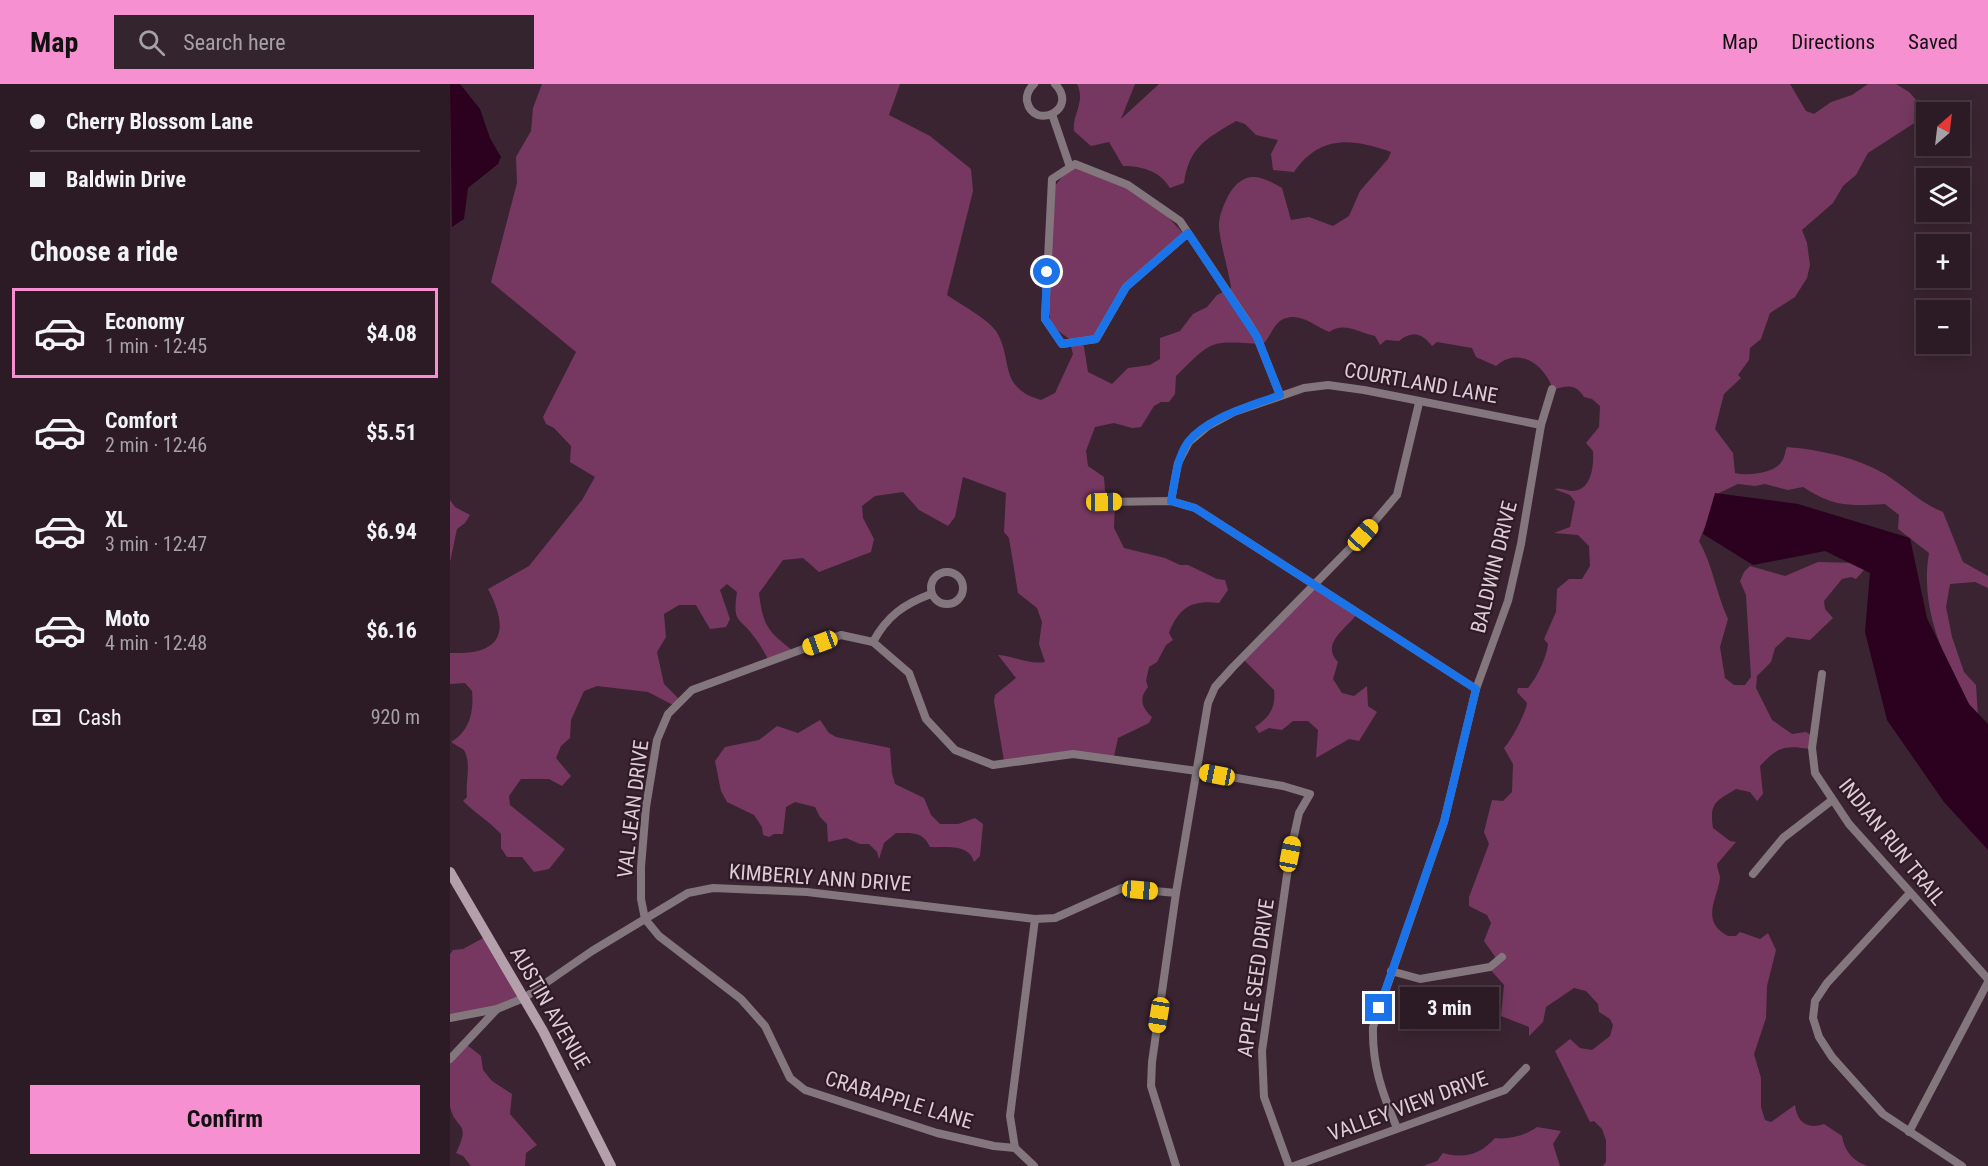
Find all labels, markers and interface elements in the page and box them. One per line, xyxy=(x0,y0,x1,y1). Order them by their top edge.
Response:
search box xyxy=(114,15,534,69)
text: Map xyxy=(30,26,78,59)
icon: search xyxy=(135,26,168,59)
text: Search here xyxy=(183,30,286,55)
text: Map xyxy=(1722,30,1758,54)
text: Directions xyxy=(1791,30,1875,54)
text: Saved xyxy=(1908,30,1958,54)
north arrow xyxy=(1916,102,1970,156)
map controls xyxy=(1916,102,1970,354)
text: Cherry Blossom Lane xyxy=(66,109,253,134)
text: Baldwin Drive xyxy=(66,167,186,192)
button: layers xyxy=(1916,168,1970,222)
button: + xyxy=(1916,234,1970,288)
text: Choose a ride xyxy=(30,236,178,268)
route start xyxy=(1033,258,1060,285)
button: − xyxy=(1916,300,1970,354)
icon: car xyxy=(33,306,87,360)
text: Economy xyxy=(105,309,185,334)
text: $4.08 xyxy=(366,321,417,346)
text: 1 min · 12:45 xyxy=(105,334,207,358)
street label: COURTLAND LANE xyxy=(1342,358,1500,408)
icon: car xyxy=(33,405,87,459)
text: Comfort xyxy=(105,408,178,433)
text: $5.51 xyxy=(366,420,417,445)
text: 2 min · 12:46 xyxy=(105,433,207,457)
car xyxy=(1086,493,1122,511)
street label: BALDWIN DRIVE xyxy=(1466,498,1522,636)
icon: car xyxy=(33,504,87,558)
text: XL xyxy=(105,507,128,532)
car xyxy=(1344,516,1382,554)
text: $6.94 xyxy=(366,519,417,544)
text: 3 min · 12:47 xyxy=(105,532,207,556)
icon: car xyxy=(33,603,87,657)
text: Moto xyxy=(105,606,150,631)
text: $6.16 xyxy=(366,618,417,643)
car xyxy=(800,628,840,658)
text: 4 min · 12:48 xyxy=(105,631,207,655)
icon: cash xyxy=(30,701,63,734)
text: Cash xyxy=(78,705,122,730)
text: 920 m xyxy=(371,705,420,729)
street label: VAL JEAN DRIVE xyxy=(613,739,653,879)
car xyxy=(1198,763,1236,787)
street label: INDIAN RUN TRAIL xyxy=(1834,774,1950,910)
car xyxy=(1278,835,1302,873)
street label: KIMBERLY ANN DRIVE xyxy=(728,860,912,896)
car xyxy=(1121,879,1159,901)
street label: APPLE SEED DRIVE xyxy=(1233,897,1279,1059)
street label: AUSTIN AVENUE xyxy=(505,943,595,1073)
callout: 3 min xyxy=(1400,987,1499,1029)
route end xyxy=(1365,994,1392,1021)
car xyxy=(1147,996,1171,1034)
text: 3 min xyxy=(1427,996,1472,1020)
street label: CRABAPPLE LANE xyxy=(822,1066,976,1134)
street label: VALLEY VIEW DRIVE xyxy=(1325,1066,1491,1146)
button: Confirm xyxy=(30,1085,420,1154)

